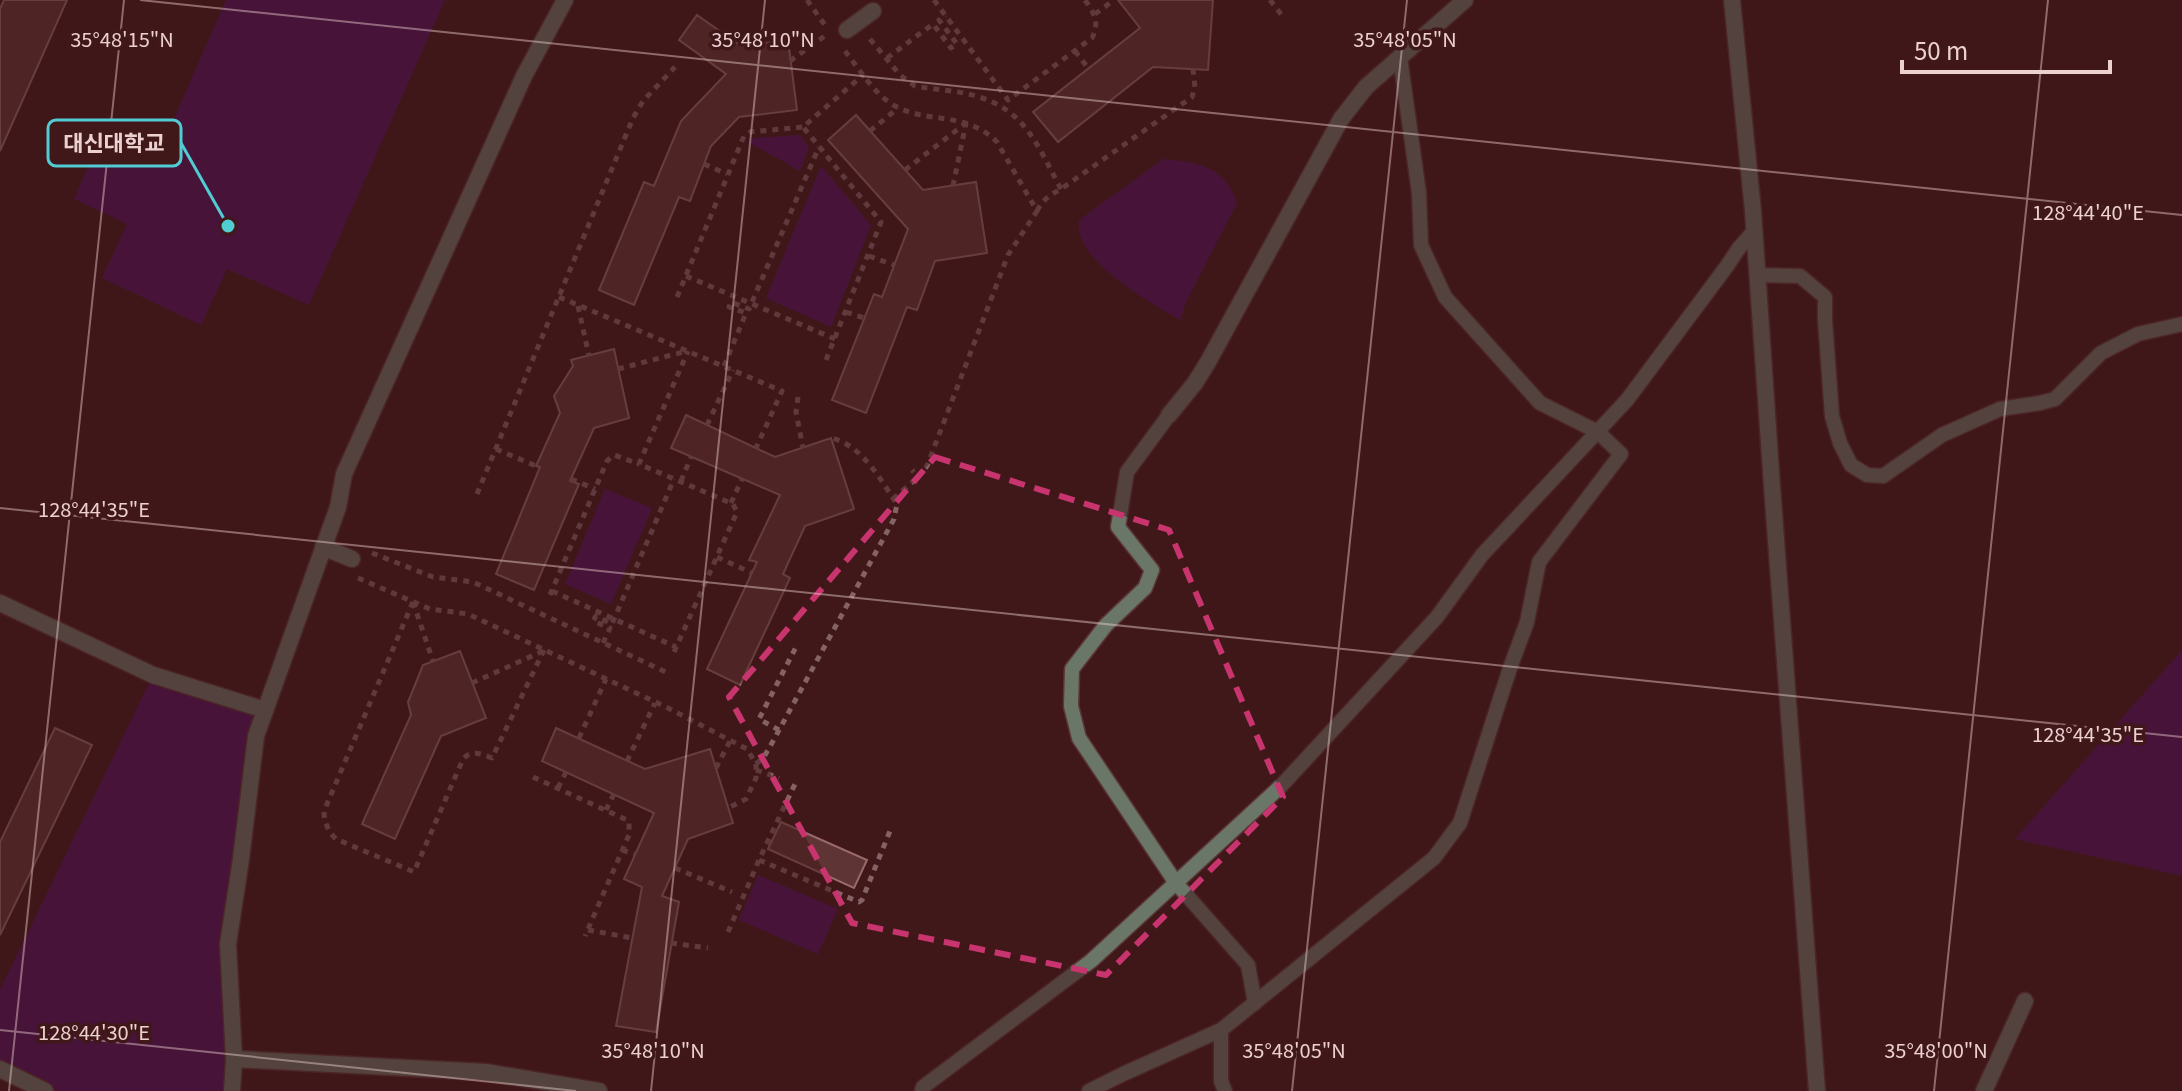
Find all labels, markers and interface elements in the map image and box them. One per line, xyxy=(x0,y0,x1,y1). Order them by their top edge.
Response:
text: 35°48'15"N xyxy=(70,24,174,53)
text: 35°48'10"N xyxy=(711,24,815,53)
text: 35°48'05"N xyxy=(1353,24,1457,53)
scale bar xyxy=(1902,24,2110,74)
text: 50 m xyxy=(1914,32,1968,67)
callout: 대신대학교 xyxy=(48,120,181,166)
text: 대신대학교 xyxy=(63,125,165,157)
text: 128°44'40"E xyxy=(2032,197,2144,226)
text: 128°44'35"E xyxy=(38,494,150,523)
text: 128°44'35"E xyxy=(2032,719,2144,748)
text: 128°44'30"E xyxy=(38,1017,150,1046)
text: 35°48'10"N xyxy=(601,1035,705,1064)
text: 35°48'05"N xyxy=(1242,1035,1346,1064)
text: 35°48'00"N xyxy=(1884,1035,1988,1064)

